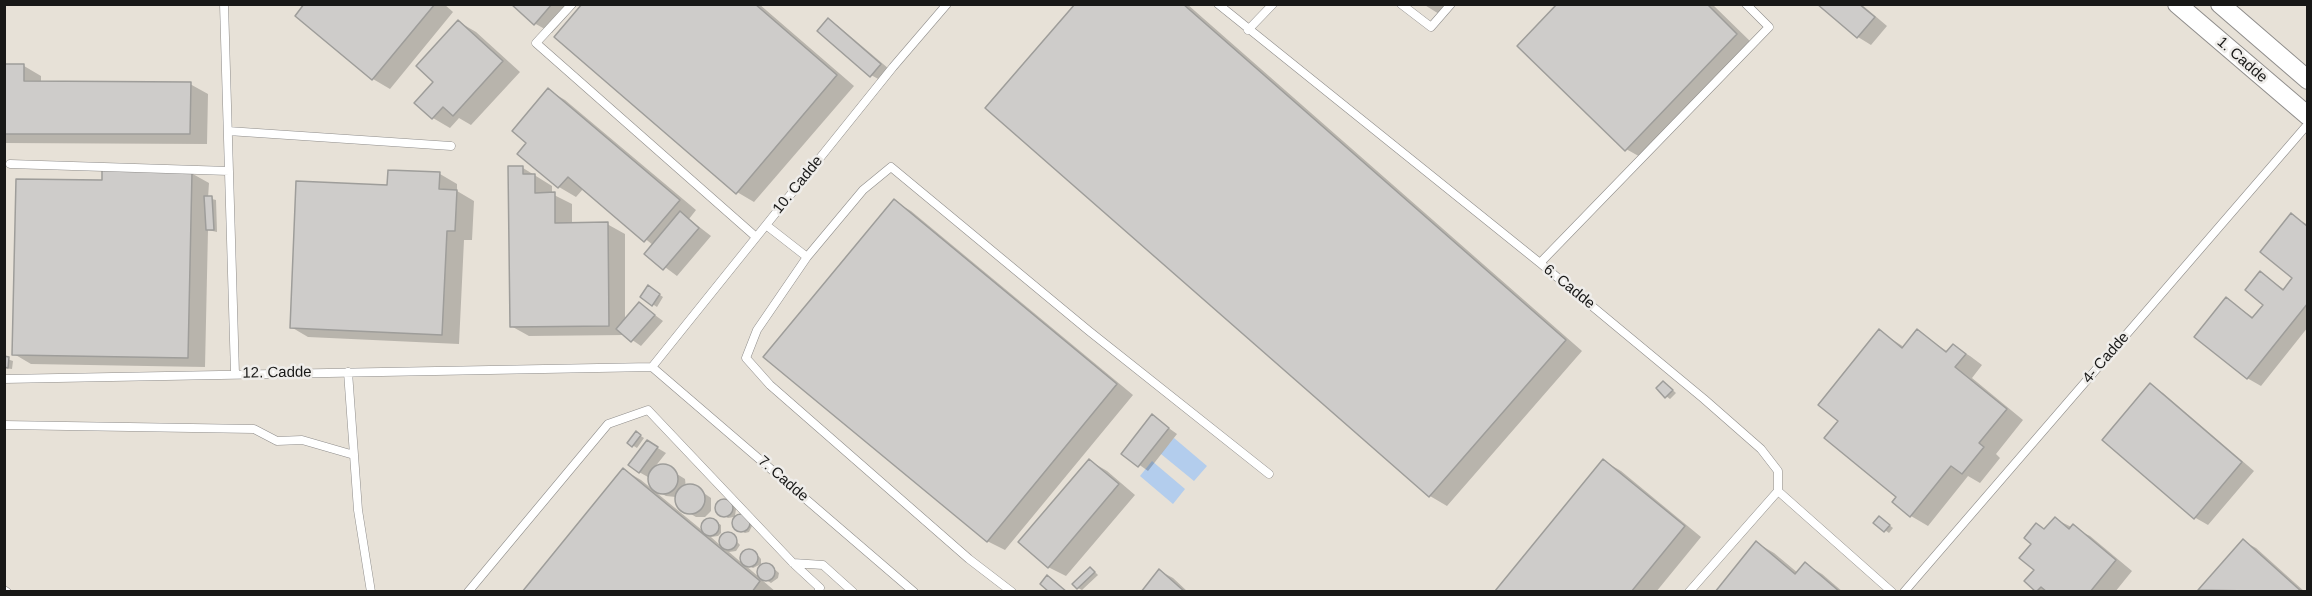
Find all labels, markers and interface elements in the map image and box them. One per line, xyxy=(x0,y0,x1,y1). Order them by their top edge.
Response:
street label: 1. Cadde xyxy=(2213,33,2271,87)
street label: 10. Cadde xyxy=(769,152,827,218)
street label: 6. Cadde xyxy=(1540,261,1598,313)
street label: 4- Cadde xyxy=(2079,329,2133,387)
street label: 12. Cadde xyxy=(242,363,312,383)
street label: 7. Cadde xyxy=(754,452,812,506)

